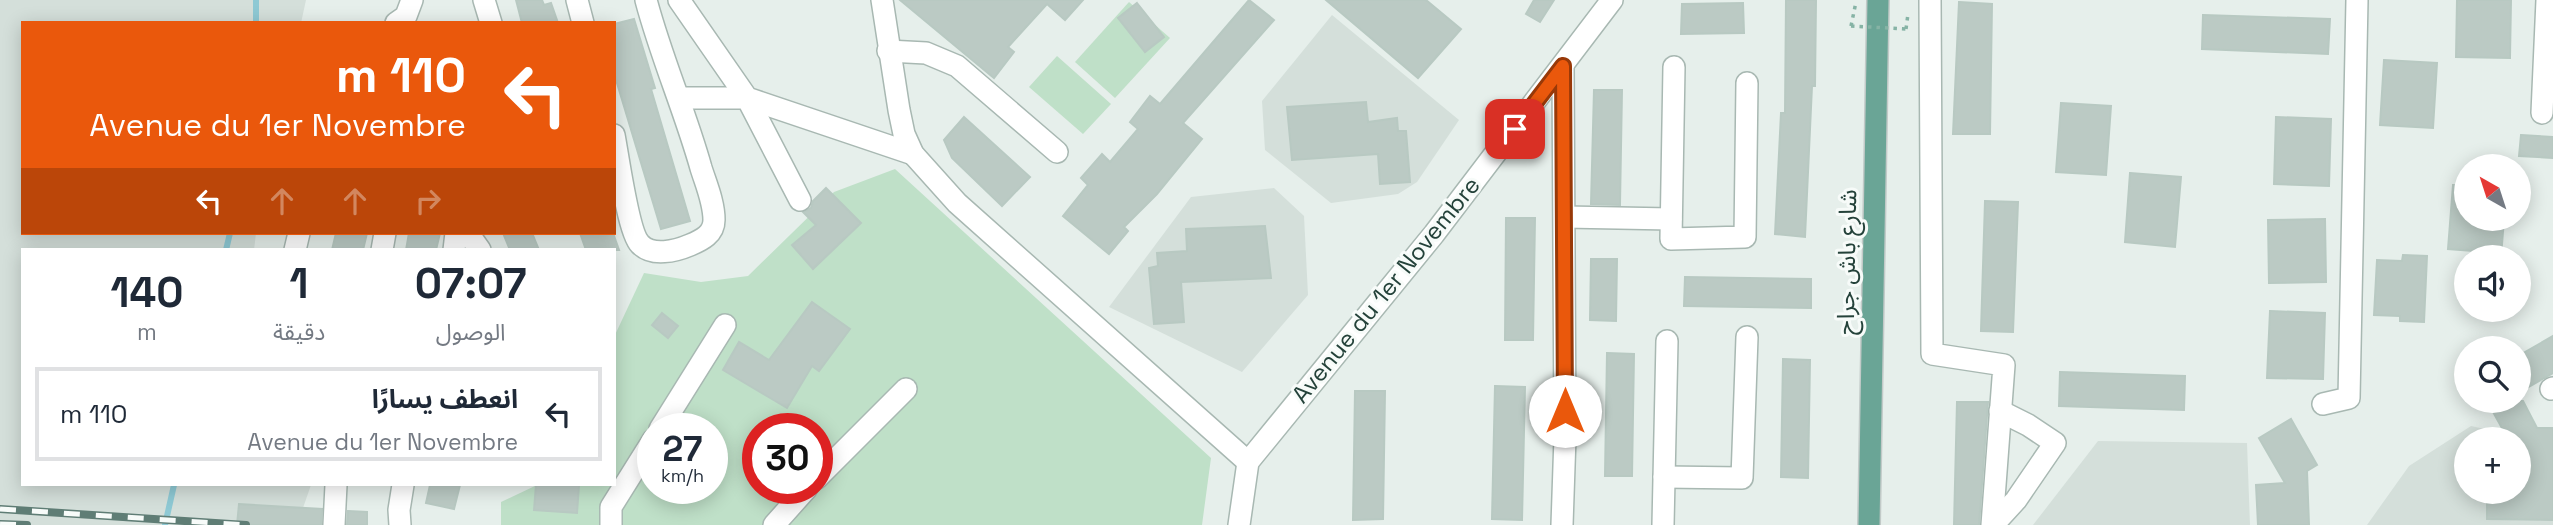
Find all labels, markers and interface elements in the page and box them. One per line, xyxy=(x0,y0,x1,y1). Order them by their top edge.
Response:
text: 110 m xyxy=(336,44,466,106)
icon: left xyxy=(490,49,581,140)
pin xyxy=(1485,99,1545,159)
text: Avenue du 1er Novembre xyxy=(89,105,466,145)
icon: arrive xyxy=(1496,110,1534,148)
north arrow xyxy=(2454,154,2530,231)
map controls xyxy=(2454,154,2531,504)
street label: Avenue du 1er Novembre xyxy=(1285,170,1487,409)
icon: left xyxy=(190,182,228,220)
icon: ahead xyxy=(263,182,301,220)
icon: ahead xyxy=(336,182,374,220)
icon: right xyxy=(409,182,447,220)
street label: شارع باش جراح xyxy=(1830,189,1865,335)
button: sound xyxy=(2454,245,2531,322)
text: 1 xyxy=(290,257,309,310)
text: 07:07 xyxy=(415,257,527,310)
text: 140 xyxy=(111,266,183,319)
text: m xyxy=(137,317,157,347)
text: دقيقة xyxy=(273,317,325,347)
text: الوصول xyxy=(436,317,506,347)
button: search xyxy=(2454,336,2531,413)
position arrow xyxy=(1528,374,1602,448)
text: انعطف يسارًا xyxy=(372,382,518,416)
icon: left xyxy=(539,395,577,433)
text: 110 m xyxy=(60,397,127,431)
speed limit sign: 30 xyxy=(742,413,833,504)
text: Avenue du 1er Novembre xyxy=(247,427,518,457)
text: 27 xyxy=(663,427,702,471)
button: + xyxy=(2454,427,2531,504)
text: km/h xyxy=(661,464,704,487)

